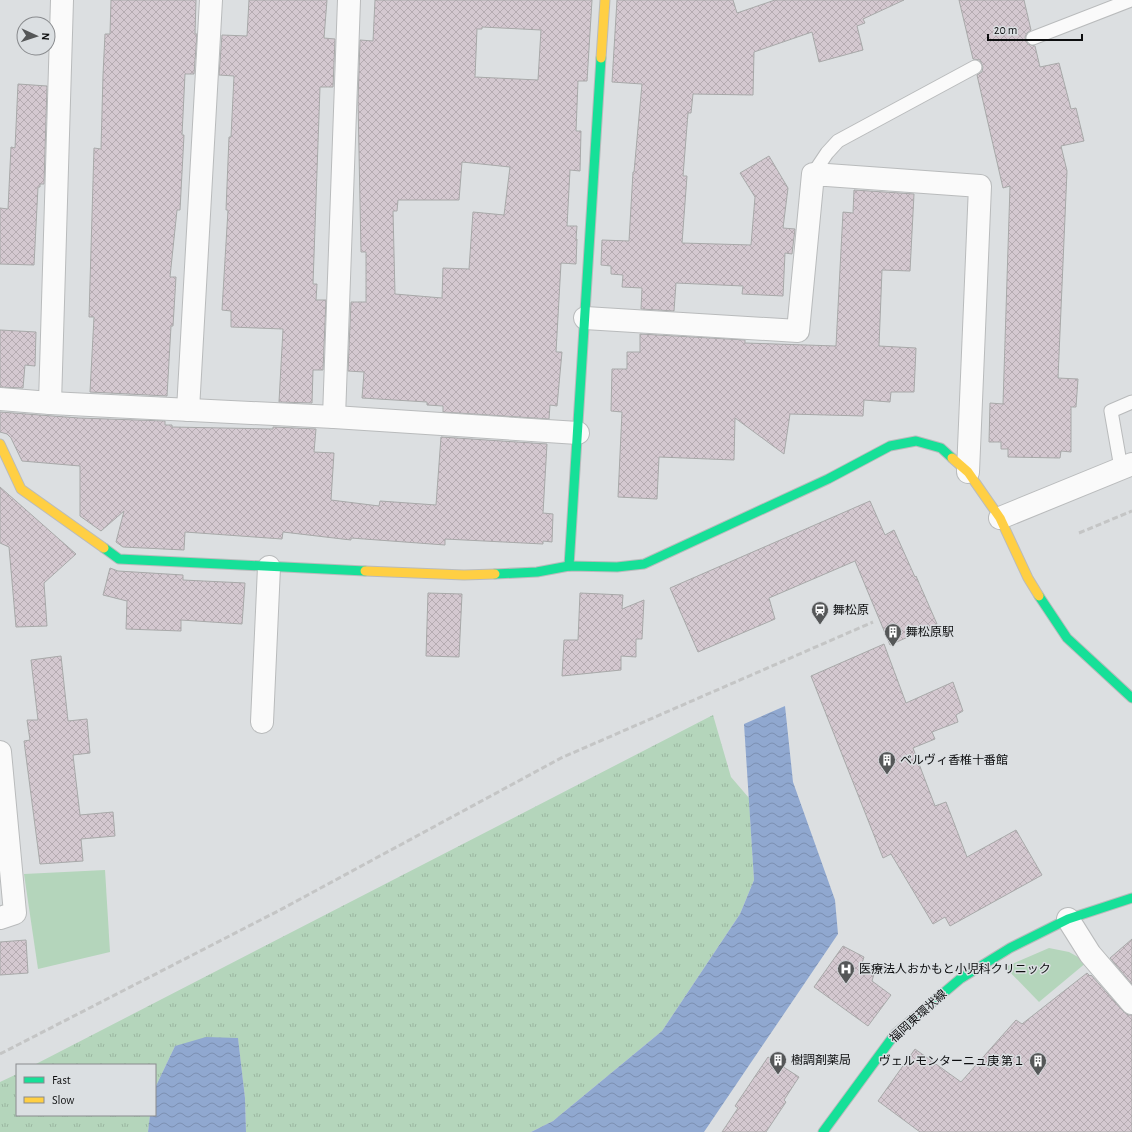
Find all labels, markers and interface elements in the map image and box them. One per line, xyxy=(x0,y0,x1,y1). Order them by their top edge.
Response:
north arrow xyxy=(16,16,56,56)
scale bar xyxy=(988,16,1082,42)
text: 20 m xyxy=(994,24,1017,36)
text: N xyxy=(40,32,51,41)
station icon: 舞松原 xyxy=(810,600,830,625)
place label: 舞松原 xyxy=(833,603,869,616)
building icon: 舞松原駅 xyxy=(883,622,903,647)
place label: 舞松原駅 xyxy=(906,625,954,638)
building icon: ベルヴィ香椎十番館 xyxy=(877,750,897,775)
place label: ベルヴィ香椎十番館 xyxy=(900,753,1008,766)
hospital icon: 医療法人おかもと小児科クリニック xyxy=(836,959,856,984)
place label: 医療法人おかもと小児科クリニック xyxy=(859,962,1051,975)
street label: 福岡東環状線 xyxy=(887,987,949,1045)
building icon: 樹調剤薬局 xyxy=(768,1050,788,1075)
building icon: ヴェルモンターニュ庚 第１ xyxy=(1028,1051,1048,1076)
place label: 樹調剤薬局 xyxy=(791,1053,851,1066)
place label: ヴェルモンターニュ庚 第１ xyxy=(879,1054,1025,1067)
legend xyxy=(16,1064,156,1116)
text: Fast xyxy=(52,1074,71,1086)
text: Slow xyxy=(52,1094,74,1106)

